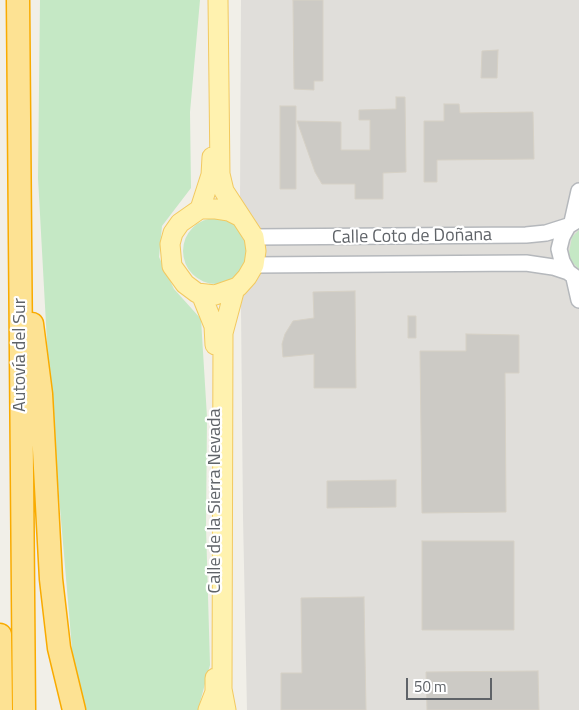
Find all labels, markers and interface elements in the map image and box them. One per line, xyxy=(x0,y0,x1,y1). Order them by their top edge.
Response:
street label: Calle Coto de Doñana xyxy=(332,225,492,249)
street label: Autovía del Sur xyxy=(10,298,32,412)
street label: Calle de la Sierra Nevada xyxy=(205,408,227,594)
scale bar xyxy=(409,668,495,700)
text: 50 m xyxy=(414,675,447,698)

